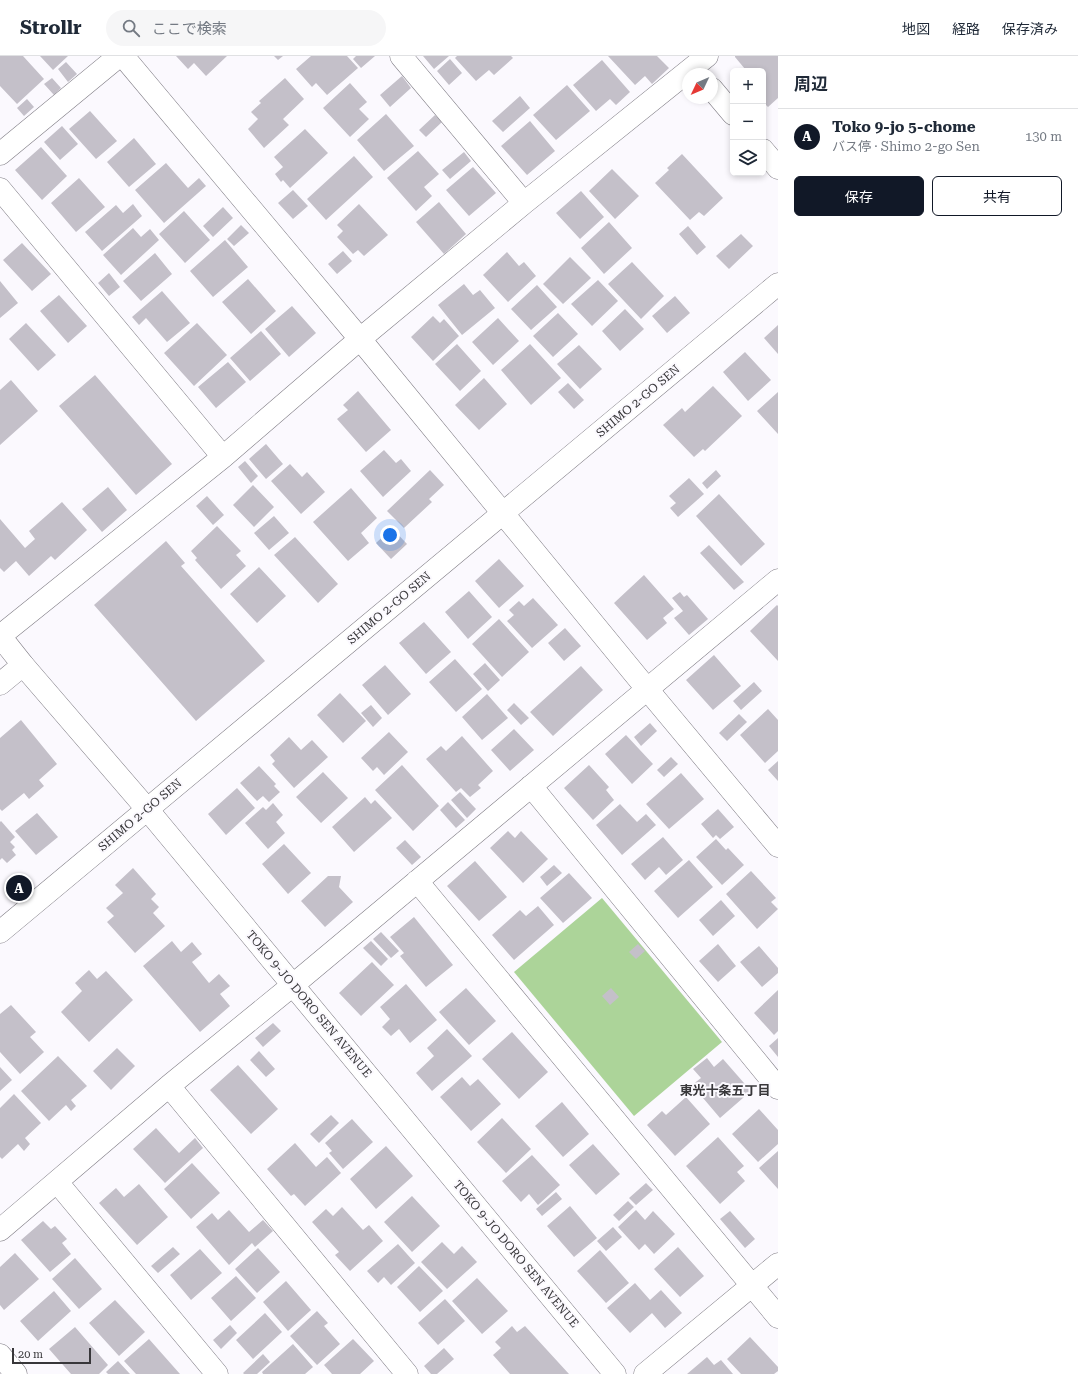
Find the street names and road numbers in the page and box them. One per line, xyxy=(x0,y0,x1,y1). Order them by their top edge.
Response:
street label: SHIMO 2-GO SEN xyxy=(593,362,683,440)
street label: SHIMO 2-GO SEN xyxy=(344,569,434,647)
street label: SHIMO 2-GO SEN xyxy=(95,776,185,854)
street label: TOKO 9-JO DORO SEN AVENUE xyxy=(243,928,375,1080)
street label: TOKO 9-JO DORO SEN AVENUE xyxy=(450,1178,582,1330)

